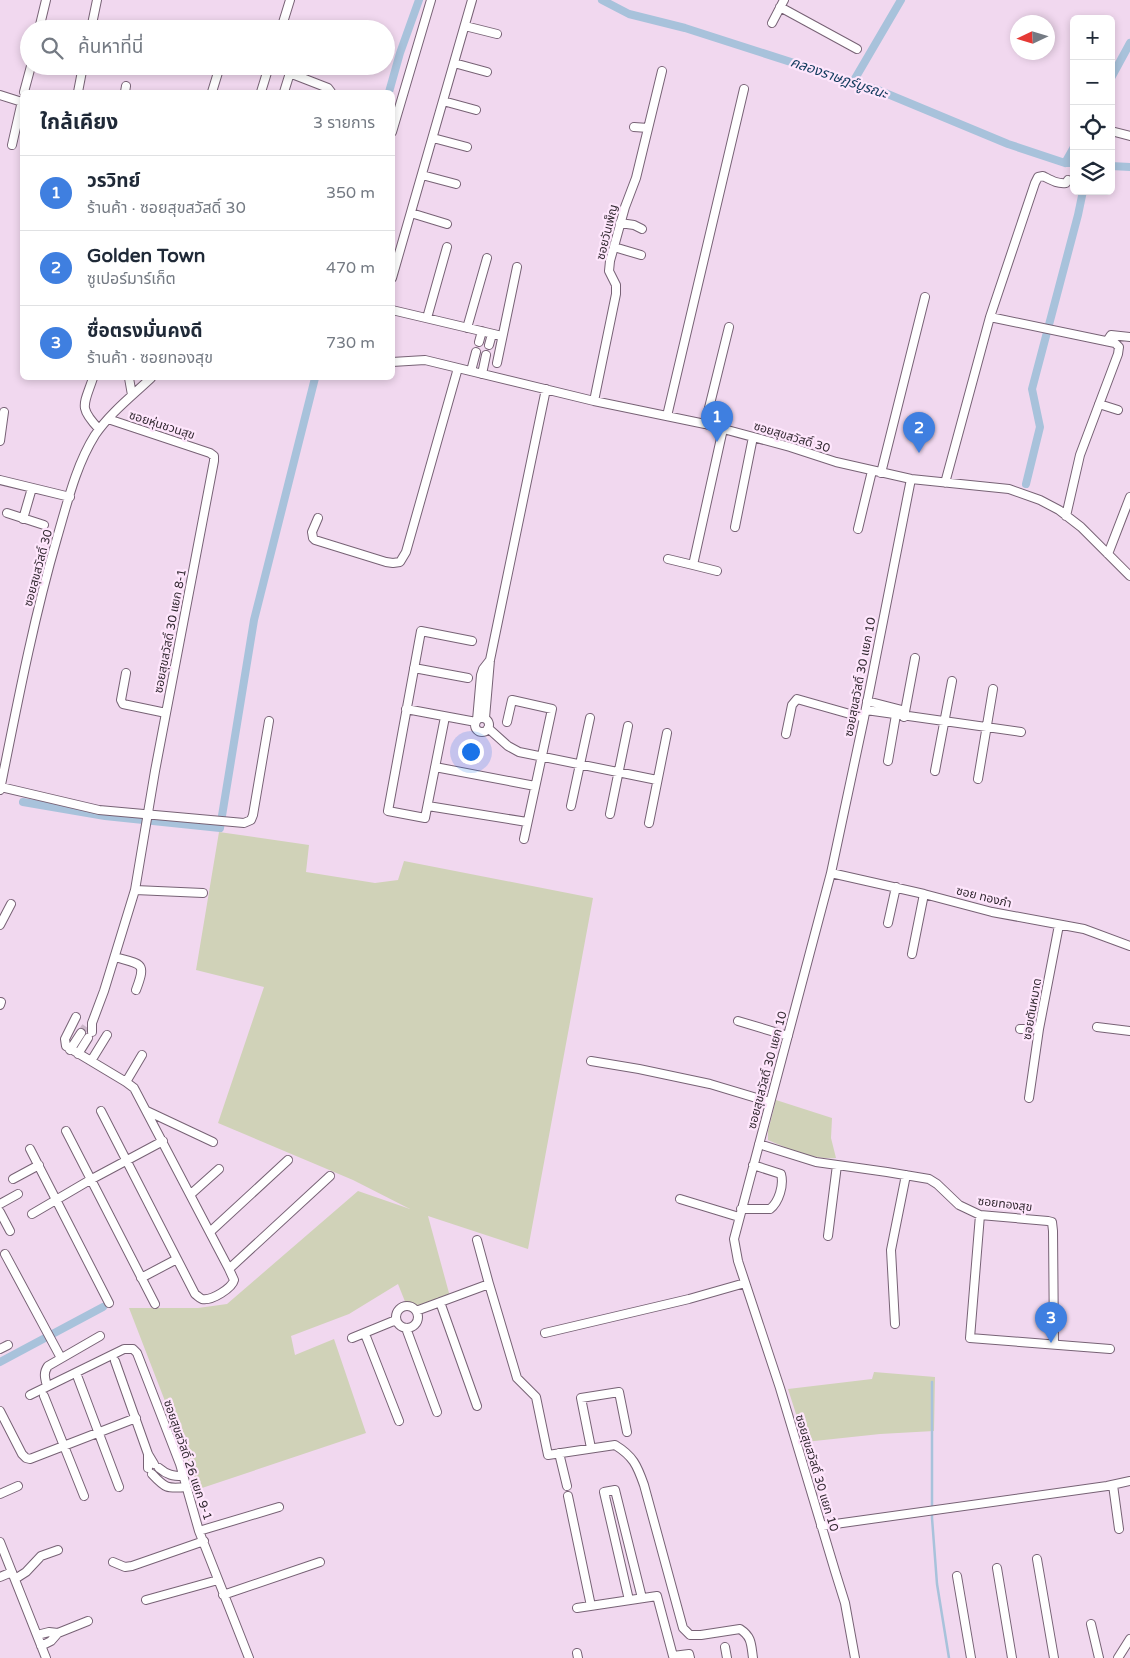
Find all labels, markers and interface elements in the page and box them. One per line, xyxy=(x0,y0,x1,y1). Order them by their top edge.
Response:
north arrow xyxy=(1010,15,1055,60)
map controls xyxy=(1070,15,1115,195)
button: + xyxy=(1070,15,1115,60)
search box xyxy=(20,20,395,75)
icon: search xyxy=(38,34,66,62)
text: ค้นหาที่นี่ xyxy=(78,36,143,58)
water label: คลองราษฎร์บูรณะ xyxy=(788,53,891,103)
button: − xyxy=(1070,60,1115,105)
button: locate xyxy=(1070,105,1115,150)
text: ใกล้เคียง xyxy=(40,110,118,135)
text: 3 รายการ xyxy=(313,113,375,133)
button: layers xyxy=(1070,150,1115,195)
text: วรวิทย์ xyxy=(87,170,140,192)
text: 1 xyxy=(51,183,61,203)
text: 350 m xyxy=(326,183,375,203)
text: ร้านค้า · ซอยสุขสวัสดิ์ 30 xyxy=(87,198,246,218)
street label: ซอยวันเพ็ญ xyxy=(593,203,621,261)
text: Golden Town xyxy=(87,245,205,267)
text: 2 xyxy=(51,258,61,278)
text: 470 m xyxy=(326,258,375,278)
text: ซูเปอร์มาร์เก็ต xyxy=(87,269,176,289)
text: ซื่อตรงมั่นคงดี xyxy=(87,320,203,342)
text: 3 xyxy=(51,333,61,353)
text: 730 m xyxy=(326,333,375,353)
text: ร้านค้า · ซอยทองสุข xyxy=(87,348,213,368)
pin: 1 xyxy=(701,401,733,442)
street label: ซอยหุ่นชวนสุข xyxy=(127,408,197,442)
pin: 2 xyxy=(903,412,935,453)
street label: ซอยสุขสวัสดิ์ 30 xyxy=(752,418,833,455)
street label: ซอยสุขสวัสดิ์ 30 xyxy=(21,527,55,608)
street label: ซอยสุขสวัสดิ์ 30 แยก 8-1 xyxy=(151,568,189,694)
street label: ซอยสุขสวัสดิ์ 30 แยก 10 xyxy=(841,616,879,738)
your location xyxy=(458,739,484,765)
street label: ซอย ทองภํา xyxy=(955,883,1013,911)
street label: ซอยตันหมาด xyxy=(1020,977,1044,1041)
street label: ซอยสุขสวัสดิ์ 30 แยก 10 xyxy=(744,1009,790,1130)
street label: ซอยทองสุข xyxy=(977,1194,1033,1214)
pin: 3 xyxy=(1035,1302,1067,1343)
street label: ซอยสุขสวัสดิ์ 26 แยก 9-1 xyxy=(161,1398,215,1522)
street label: ซอยสุขสวัสดิ์ 30 แยก 10 xyxy=(793,1413,842,1534)

